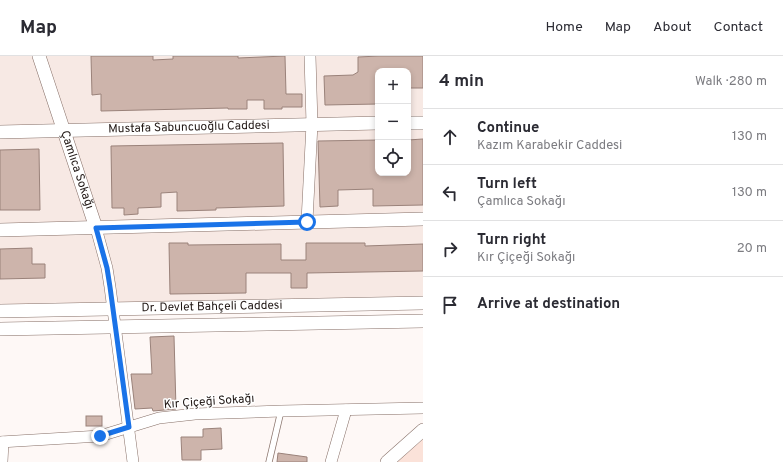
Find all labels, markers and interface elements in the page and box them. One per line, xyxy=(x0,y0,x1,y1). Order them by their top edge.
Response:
text: Map xyxy=(20,16,57,40)
text: Home xyxy=(546,19,583,36)
text: Map xyxy=(605,19,631,36)
text: About xyxy=(653,19,692,36)
text: Contact xyxy=(714,19,763,36)
map controls xyxy=(375,68,411,176)
button: + xyxy=(375,68,411,104)
text: 4 min xyxy=(439,71,484,93)
text: Walk · 280 m xyxy=(695,74,767,90)
button: − xyxy=(375,104,411,140)
street label: Mustafa Sabuncuoğlu Caddesi xyxy=(108,118,270,137)
text: Continue xyxy=(477,119,539,138)
icon: ahead xyxy=(439,126,461,148)
street label: Çamlıca Sokağı xyxy=(56,129,97,211)
text: 130 m xyxy=(732,129,767,145)
text: Kazım Karabekir Caddesi xyxy=(477,138,622,154)
button: locate xyxy=(375,140,411,176)
text: Turn left xyxy=(477,175,537,194)
icon: left xyxy=(439,182,461,204)
text: 130 m xyxy=(732,185,767,201)
text: Çamlıca Sokağı xyxy=(477,194,565,210)
route start xyxy=(298,213,316,231)
text: Turn right xyxy=(477,231,546,250)
icon: right xyxy=(439,238,461,260)
text: 20 m xyxy=(737,241,767,257)
text: Kır Çiçeği Sokağı xyxy=(477,250,575,266)
icon: arrive xyxy=(439,294,461,316)
text: Arrive at destination xyxy=(477,295,620,314)
street label: Dr. Devlet Bahçeli Caddesi xyxy=(141,298,283,316)
street label: Kır Çiçeği Sokağı xyxy=(163,391,255,413)
route end xyxy=(91,427,109,445)

